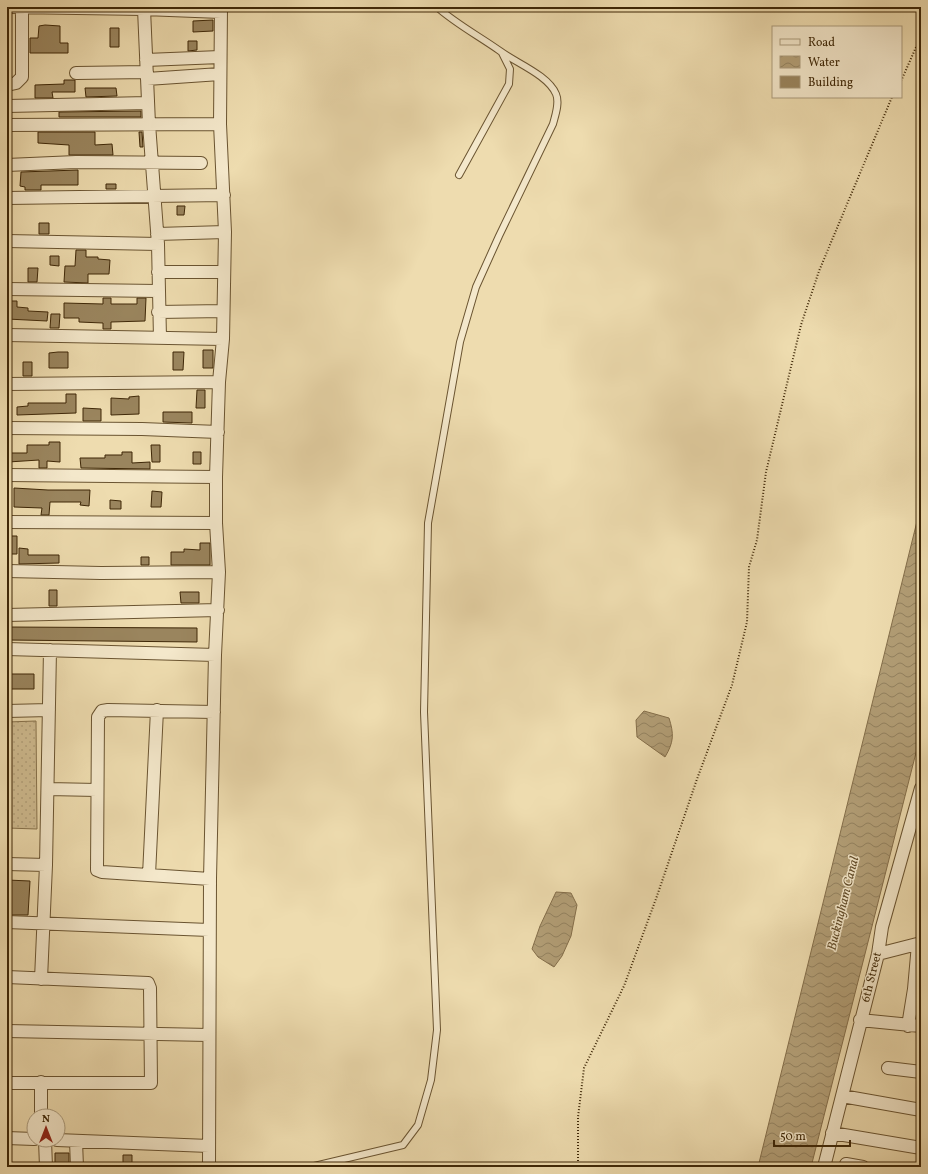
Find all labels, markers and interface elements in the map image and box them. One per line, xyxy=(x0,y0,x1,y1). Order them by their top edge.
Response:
legend xyxy=(772,26,902,98)
text: Road xyxy=(808,35,835,51)
text: Water xyxy=(808,55,840,71)
text: Building xyxy=(808,75,853,91)
water label: Buckingham Canal xyxy=(824,854,864,952)
street label: 6th Street xyxy=(858,950,886,1004)
north arrow xyxy=(26,1108,66,1148)
text: N xyxy=(42,1112,50,1127)
scale bar xyxy=(774,1122,850,1148)
text: 50 m xyxy=(780,1129,806,1145)

